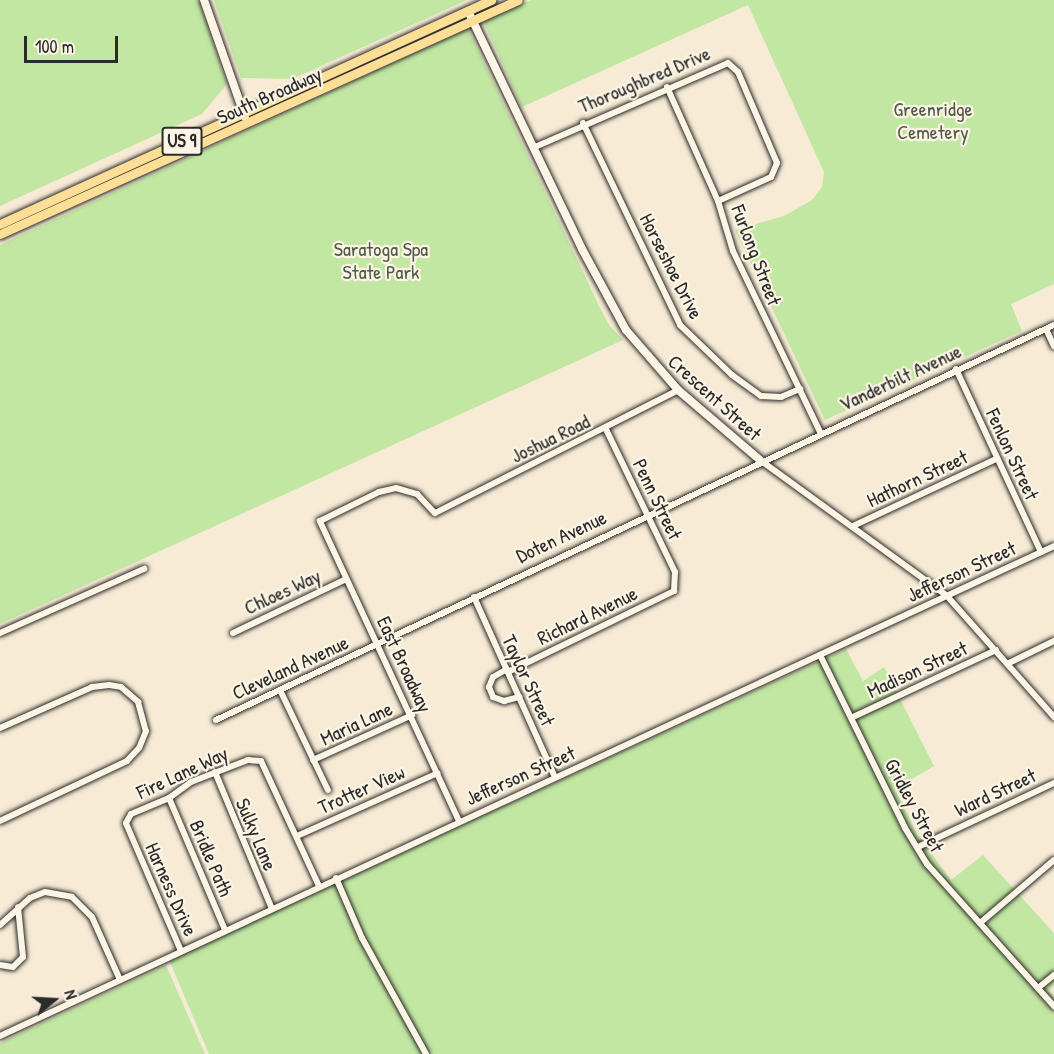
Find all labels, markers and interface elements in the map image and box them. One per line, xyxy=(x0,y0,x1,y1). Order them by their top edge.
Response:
scale bar xyxy=(27,24,122,62)
text: 100 m xyxy=(35,34,74,59)
street label: Thoroughbred Drive xyxy=(574,40,714,118)
street label: South Broadway xyxy=(213,61,325,129)
park label: Greenridge Cemetery xyxy=(893,97,973,144)
road number: US 9 xyxy=(161,126,203,156)
street label: Furlong Street xyxy=(727,201,787,309)
street label: Horseshoe Drive xyxy=(635,209,709,323)
park label: Saratoga Spa State Park xyxy=(334,236,428,283)
street label: Vanderbilt Avenue xyxy=(835,338,965,416)
street label: Crescent Street xyxy=(663,349,767,445)
street label: Fenlon Street xyxy=(981,404,1045,504)
street label: Joshua Road xyxy=(507,409,593,467)
street label: Hathorn Street xyxy=(863,444,971,512)
street label: Penn Street xyxy=(628,455,688,543)
street label: Doten Avenue xyxy=(512,505,610,567)
street label: Jefferson Street xyxy=(903,535,1019,607)
street label: Chloes Way xyxy=(240,563,324,619)
street label: Richard Avenue xyxy=(533,580,641,650)
street label: East Broadway xyxy=(372,612,438,716)
street label: Cleveland Avenue xyxy=(228,630,352,704)
street label: Taylor Street xyxy=(497,631,561,729)
street label: Madison Street xyxy=(863,635,971,703)
street label: Maria Lane xyxy=(316,696,396,750)
street label: Fire Lane Way xyxy=(133,740,231,804)
street label: Jefferson Street xyxy=(461,740,579,810)
street label: Gridley Street xyxy=(880,754,950,856)
street label: Trotter View xyxy=(314,759,408,819)
street label: Ward Street xyxy=(951,763,1039,821)
street label: Sulky Lane xyxy=(231,794,283,874)
street label: Bridle Path xyxy=(185,816,239,900)
street label: Harness Drive xyxy=(141,839,203,939)
north arrow xyxy=(24,970,84,1030)
text: N xyxy=(59,987,83,1002)

